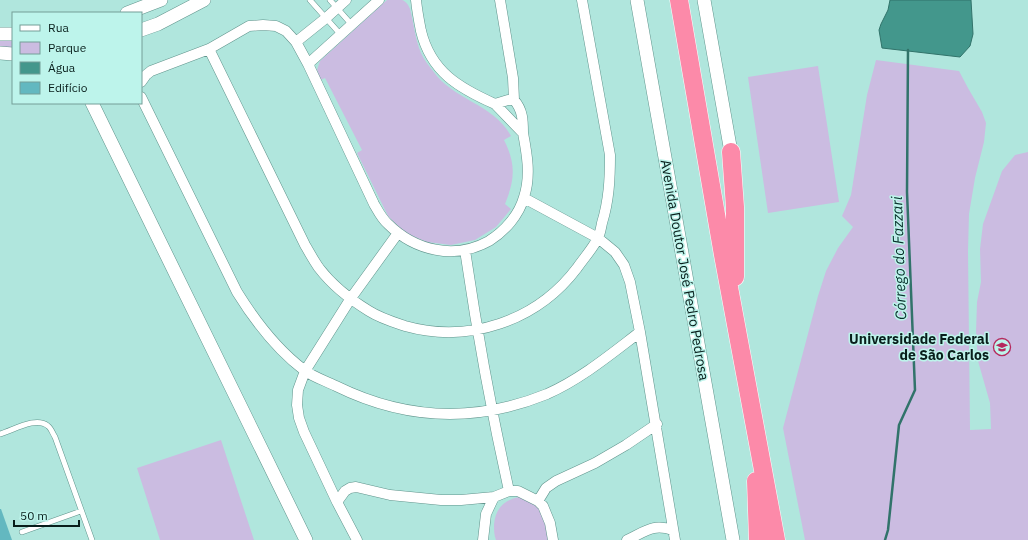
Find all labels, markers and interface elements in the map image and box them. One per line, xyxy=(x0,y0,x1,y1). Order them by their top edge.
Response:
legend xyxy=(12,12,142,104)
text: Rua xyxy=(48,20,69,35)
text: Parque xyxy=(48,40,87,55)
text: Água xyxy=(48,60,76,75)
text: Edifício xyxy=(48,80,88,95)
street label: Avenida Doutor José Pedro Pedrosa xyxy=(657,158,713,382)
water label: Córrego do Fazzari xyxy=(887,196,910,320)
place label: Universidade Federal de São Carlos xyxy=(849,330,989,364)
school or university icon: Universidade Federal de São Carlos xyxy=(992,337,1012,357)
scale bar xyxy=(14,502,79,528)
text: 50 m xyxy=(20,508,48,523)

